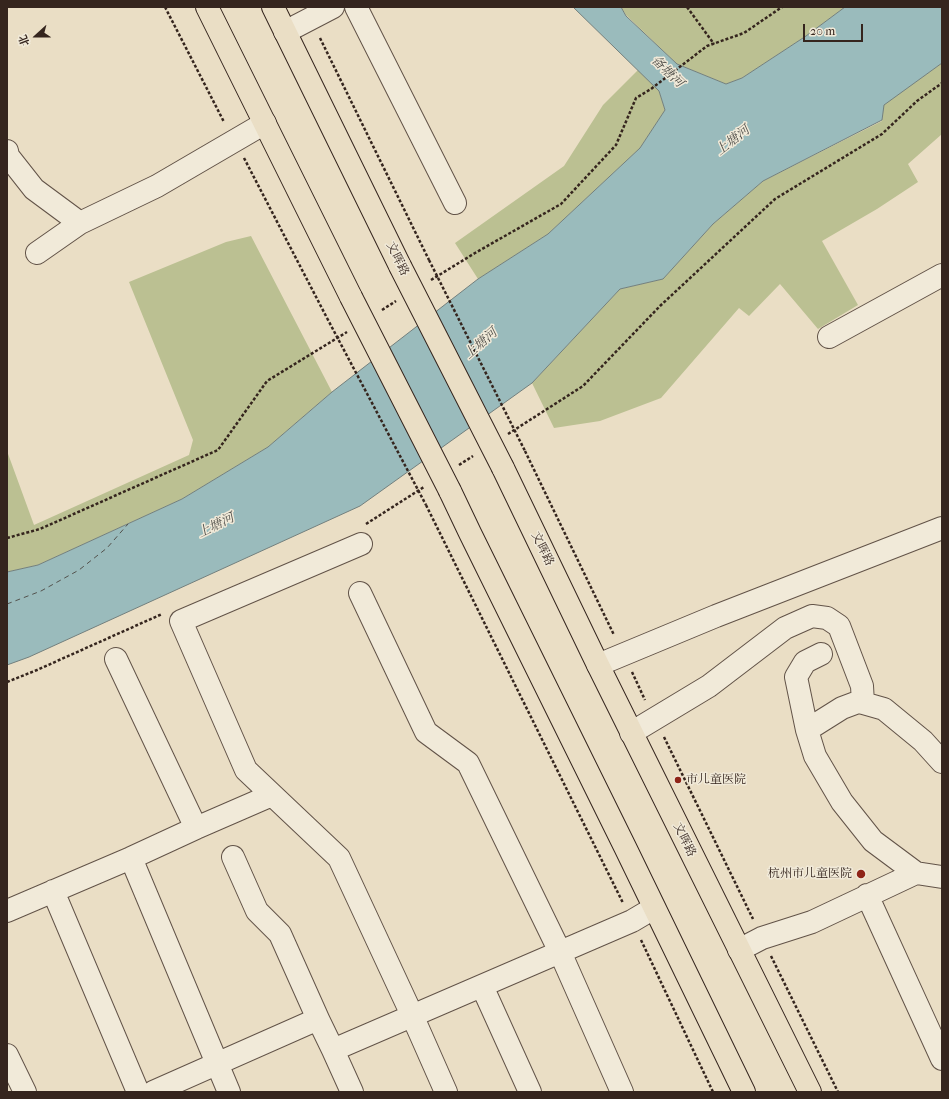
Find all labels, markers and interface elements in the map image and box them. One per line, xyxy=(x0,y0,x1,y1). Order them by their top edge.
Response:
north arrow xyxy=(16,16,56,56)
scale bar xyxy=(805,16,865,42)
text: 20 m xyxy=(810,24,835,38)
text: 北 xyxy=(16,33,32,48)
water label: 备塘河 xyxy=(648,53,686,91)
water label: 上塘河 xyxy=(713,123,753,159)
street label: 文晖路 xyxy=(383,240,411,278)
water label: 上塘河 xyxy=(461,325,501,363)
water label: 上塘河 xyxy=(195,510,237,542)
street label: 文晖路 xyxy=(528,530,556,568)
place label: 市儿童医院 xyxy=(686,773,746,787)
marker: 市儿童医院 xyxy=(673,775,683,785)
street label: 文晖路 xyxy=(670,821,698,859)
place label: 杭州市儿童医院 xyxy=(768,867,852,881)
marker: 杭州市儿童医院 xyxy=(855,868,867,880)

